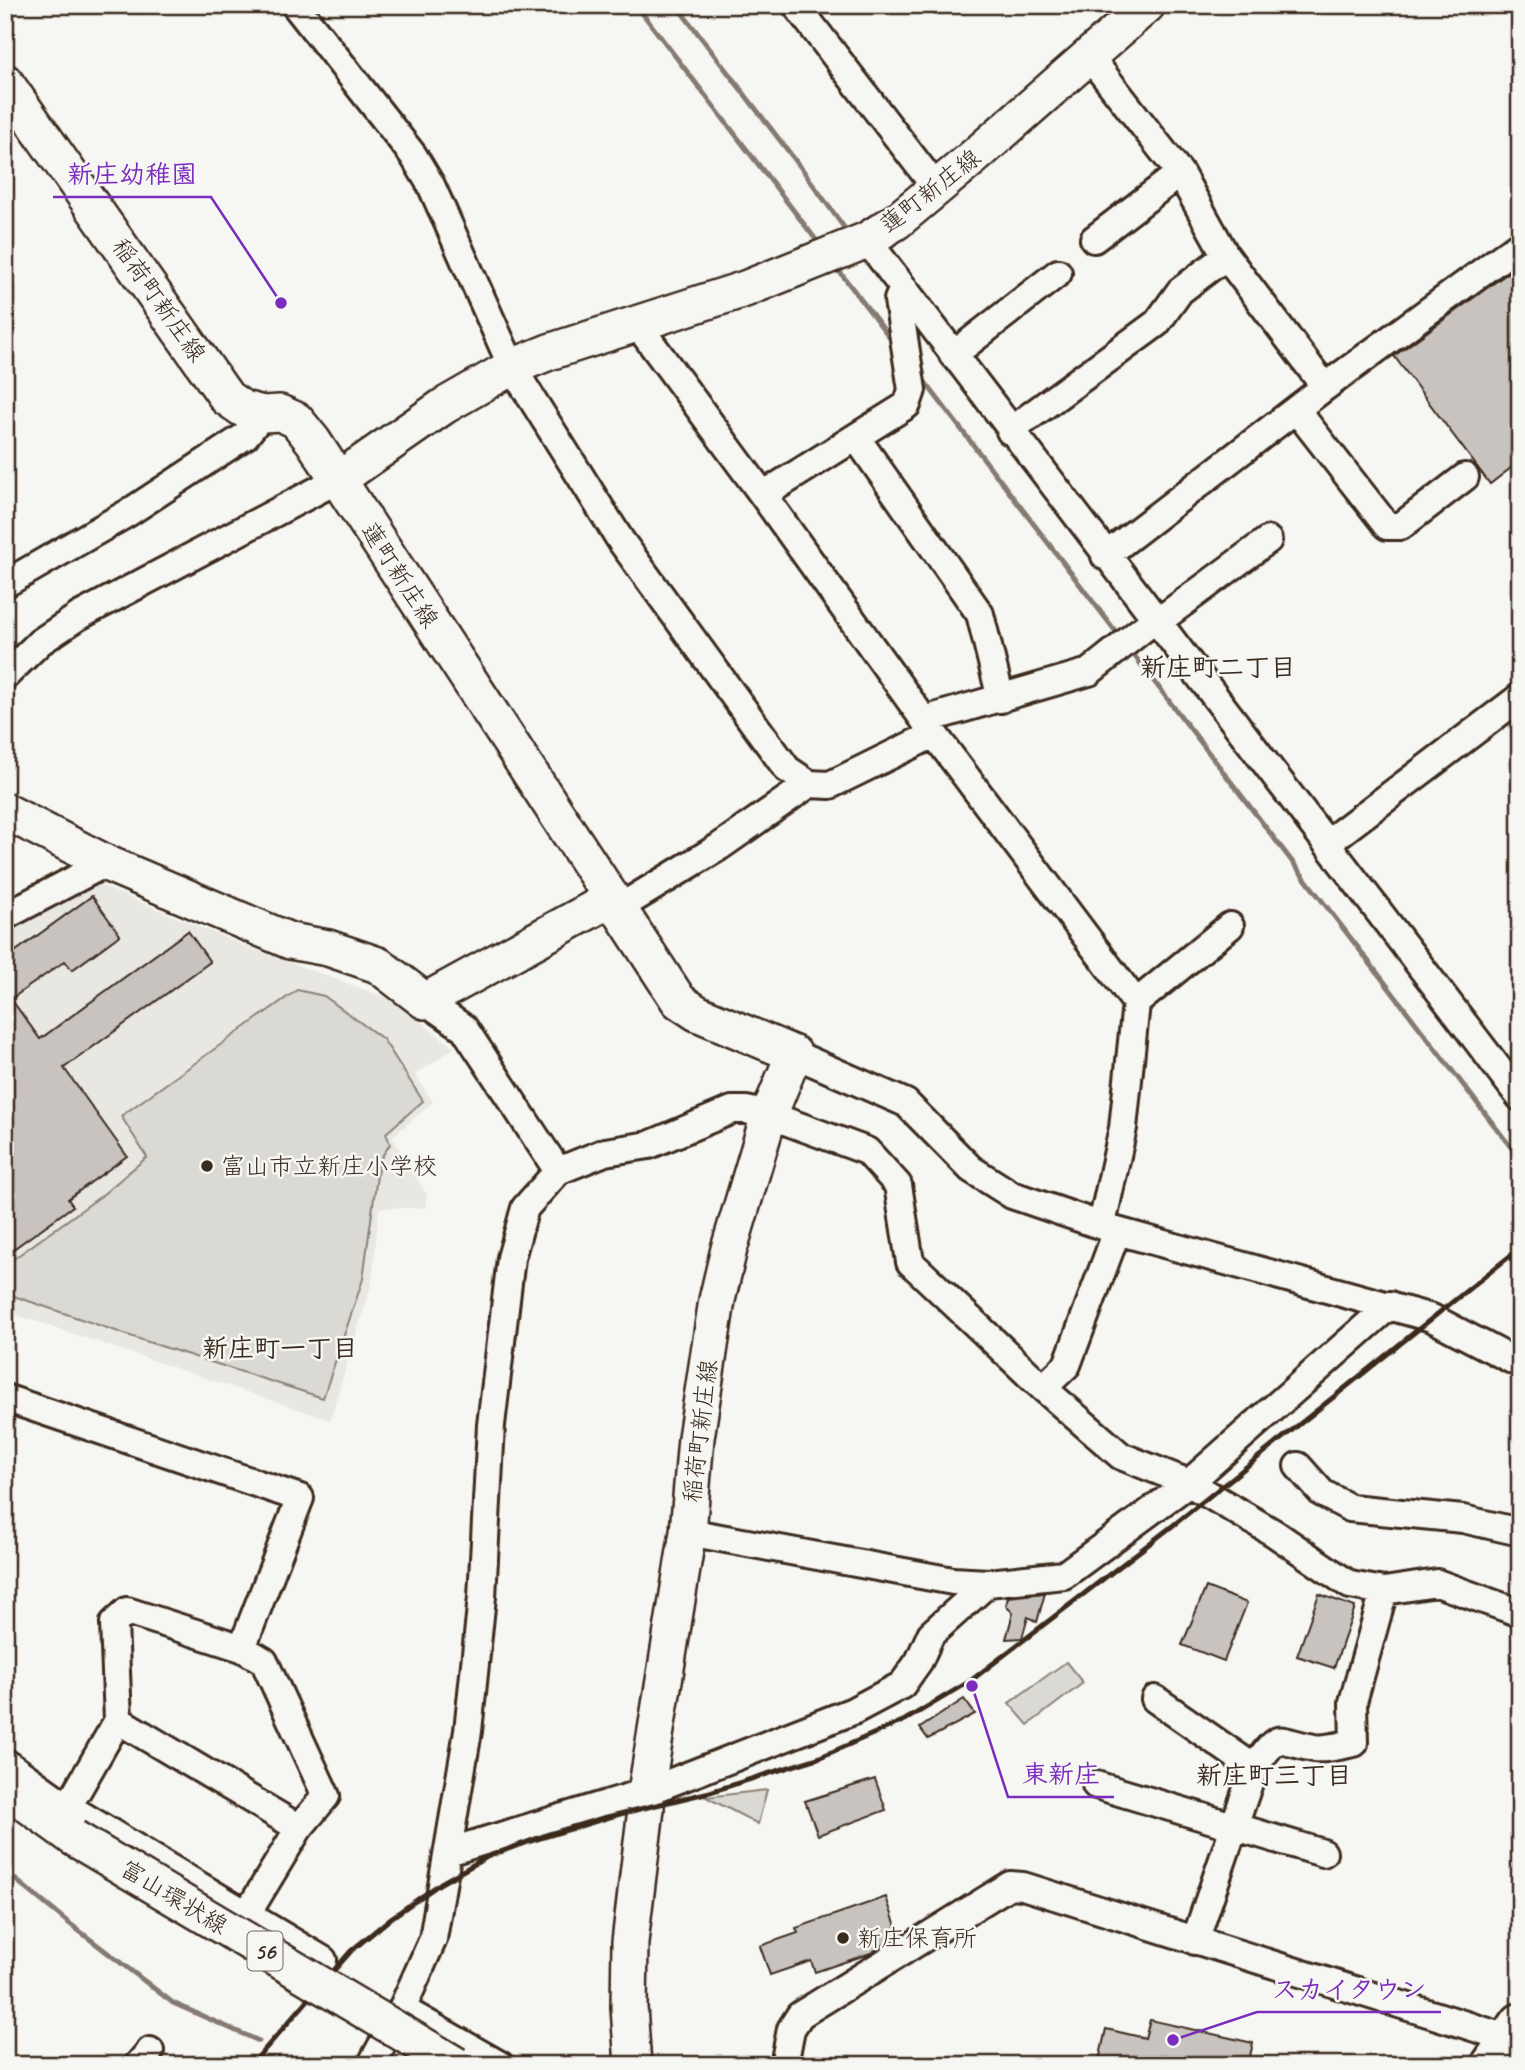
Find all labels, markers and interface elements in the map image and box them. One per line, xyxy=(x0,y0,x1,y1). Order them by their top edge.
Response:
street label: 蓮町新庄線 xyxy=(873,142,987,240)
callout: 新庄幼稚園 xyxy=(53,150,211,197)
text: 新庄幼稚園 xyxy=(67,158,197,191)
street label: 稲荷町新庄線 xyxy=(105,232,213,368)
street label: 蓮町新庄線 xyxy=(355,517,445,633)
district label: 新庄町二丁目 xyxy=(1140,651,1296,684)
place label: 富山市立新庄小学校 xyxy=(221,1151,437,1181)
marker: 富山市立新庄小学校 xyxy=(199,1158,215,1174)
district label: 新庄町一丁目 xyxy=(202,1332,358,1365)
street label: 稲荷町新庄線 xyxy=(676,1358,724,1504)
callout: 東新庄 xyxy=(1008,1750,1114,1797)
text: 東新庄 xyxy=(1022,1758,1100,1791)
district label: 新庄町三丁目 xyxy=(1196,1759,1352,1792)
street label: 富山環状線 xyxy=(115,1853,233,1941)
place label: 新庄保育所 xyxy=(857,1923,977,1953)
marker: 新庄保育所 xyxy=(835,1930,851,1946)
road number: 56 xyxy=(247,1932,282,1970)
callout: スカイタウン xyxy=(1257,1965,1441,2012)
text: スカイタウン xyxy=(1272,1973,1426,2006)

